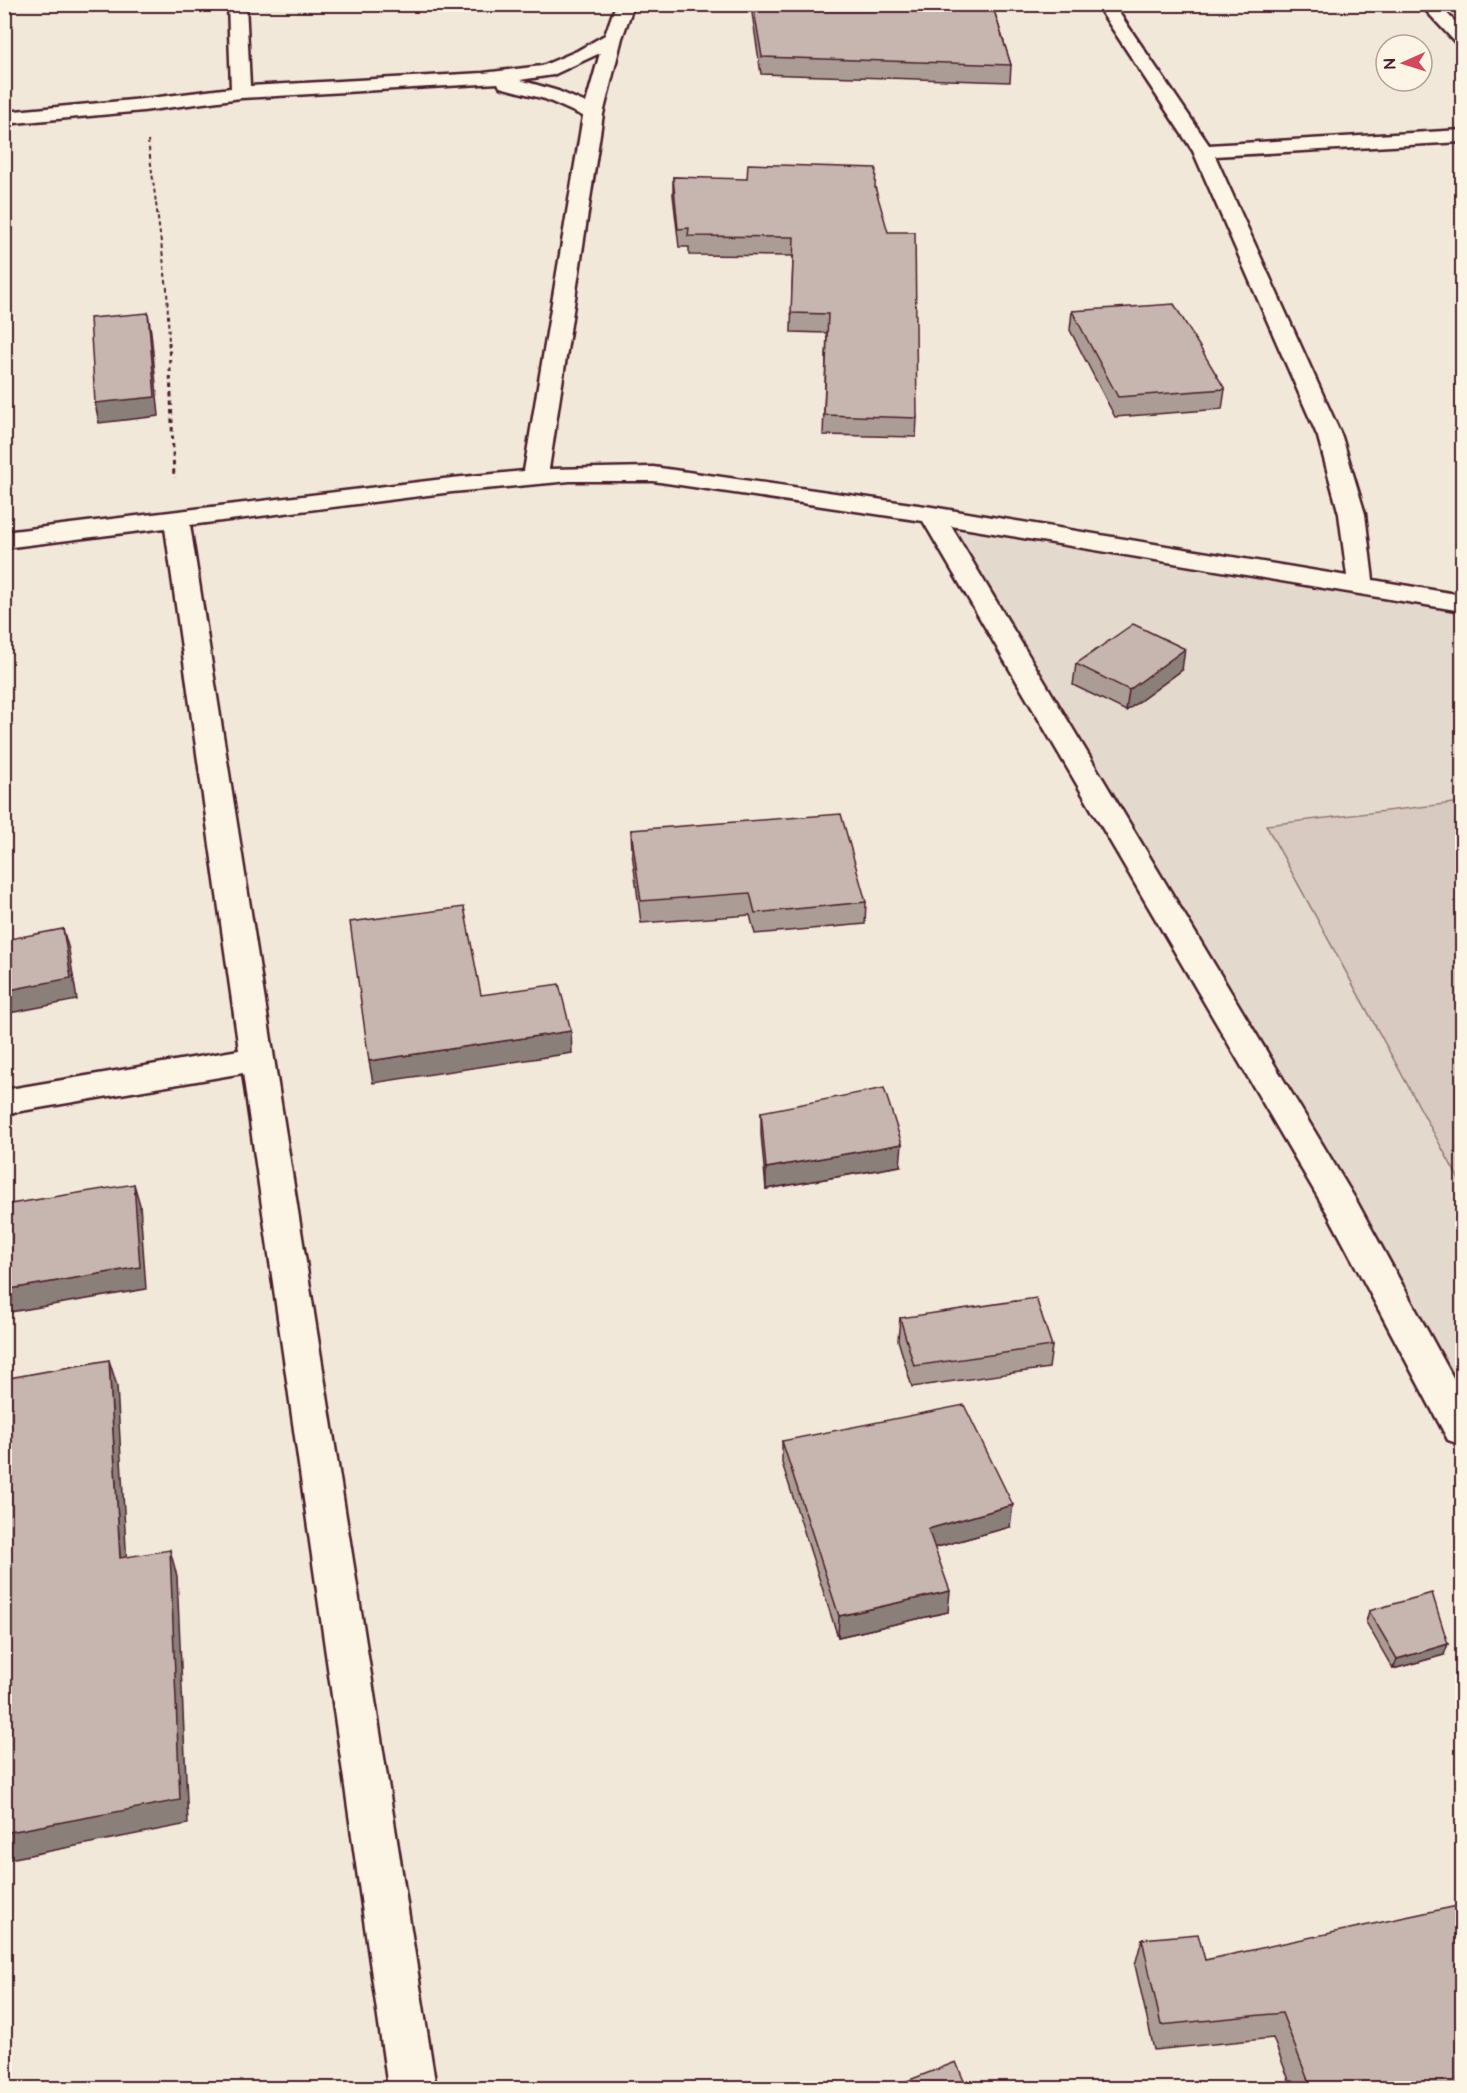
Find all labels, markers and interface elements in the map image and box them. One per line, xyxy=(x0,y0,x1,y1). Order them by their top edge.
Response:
north arrow xyxy=(1374,33,1434,93)
text: N xyxy=(1379,58,1401,69)

